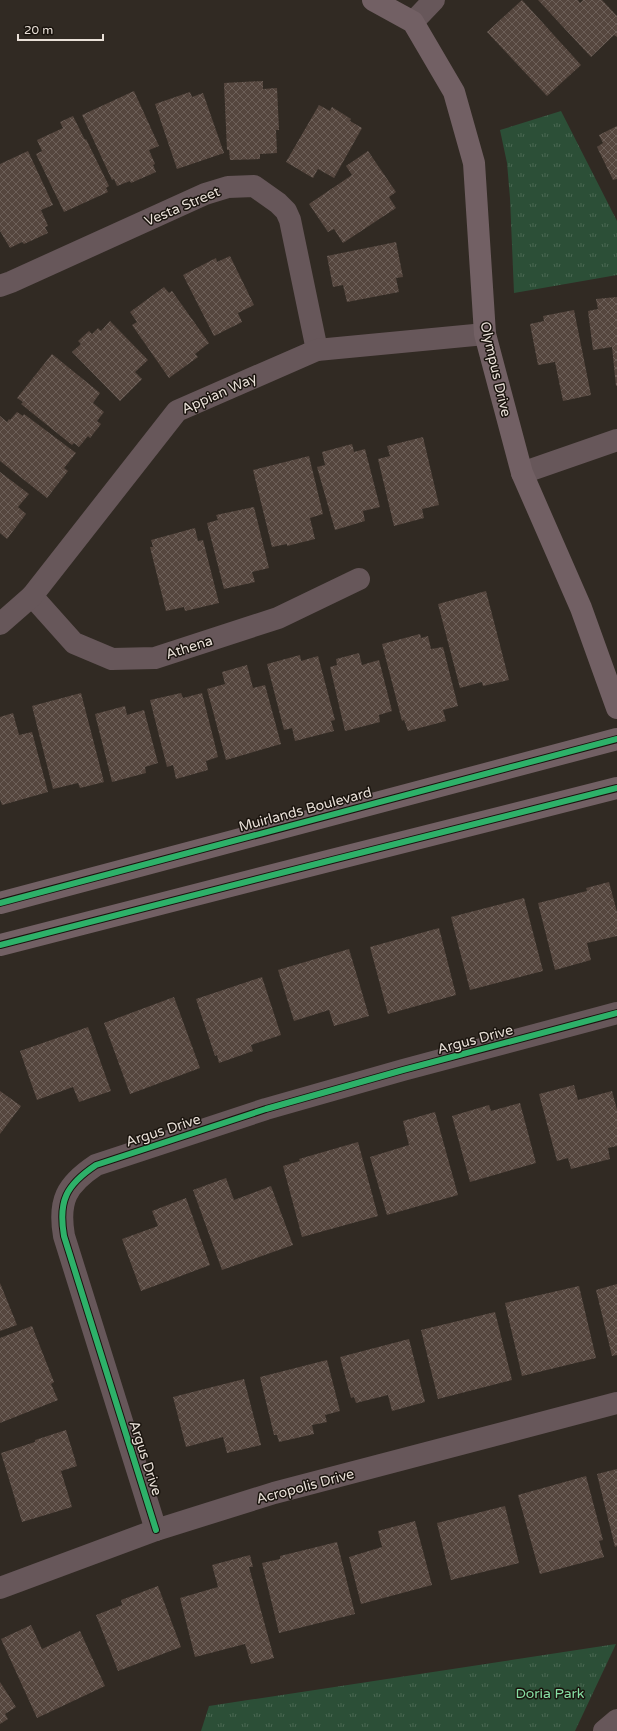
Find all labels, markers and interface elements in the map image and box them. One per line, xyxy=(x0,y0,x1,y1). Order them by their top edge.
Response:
scale bar xyxy=(18,16,103,42)
text: 20 m xyxy=(24,23,53,37)
street label: Vesta Street xyxy=(142,183,223,230)
street label: Olympus Drive xyxy=(476,320,515,418)
street label: Appian Way xyxy=(179,369,260,418)
street label: Athena xyxy=(164,632,215,663)
street label: Muirlands Boulevard xyxy=(237,784,373,835)
street label: Argus Drive xyxy=(435,1021,515,1058)
street label: Argus Drive xyxy=(124,1110,203,1151)
street label: Argus Drive xyxy=(125,1419,166,1498)
street label: Acropolis Drive xyxy=(254,1465,356,1508)
park label: Doria Park xyxy=(515,1685,585,1702)

